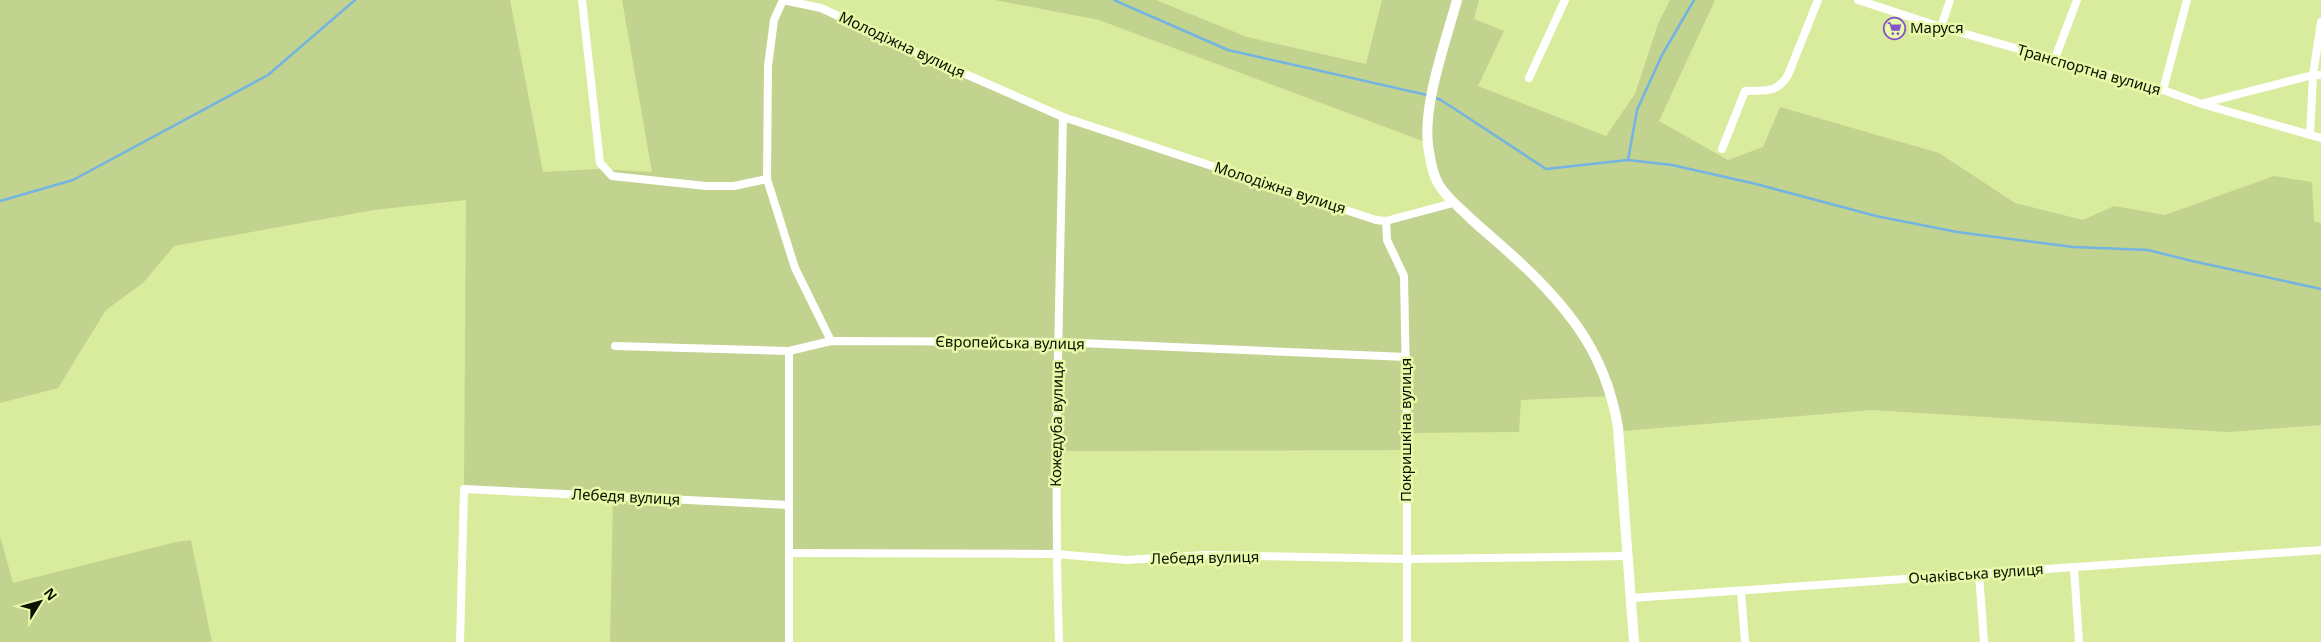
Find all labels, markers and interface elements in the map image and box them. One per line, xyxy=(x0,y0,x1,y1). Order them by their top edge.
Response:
street label: Молодіжна вулиця xyxy=(836,6,969,82)
supermarket icon: Маруся xyxy=(1882,16,1906,40)
place label: Маруся xyxy=(1910,17,1964,37)
street label: Транспортна вулиця xyxy=(2015,39,2163,99)
street label: Молодіжна вулиця xyxy=(1212,156,1349,218)
street label: Європейська вулиця xyxy=(935,331,1085,353)
street label: Покришкіна вулиця xyxy=(1395,358,1415,502)
street label: Кожедуба вулиця xyxy=(1045,361,1067,487)
street label: Лебедя вулиця xyxy=(571,483,681,509)
street label: Лебедя вулиця xyxy=(1151,546,1259,568)
street label: Очаківська вулиця xyxy=(1908,558,2044,588)
north arrow xyxy=(15,577,65,627)
text: N xyxy=(40,584,62,604)

